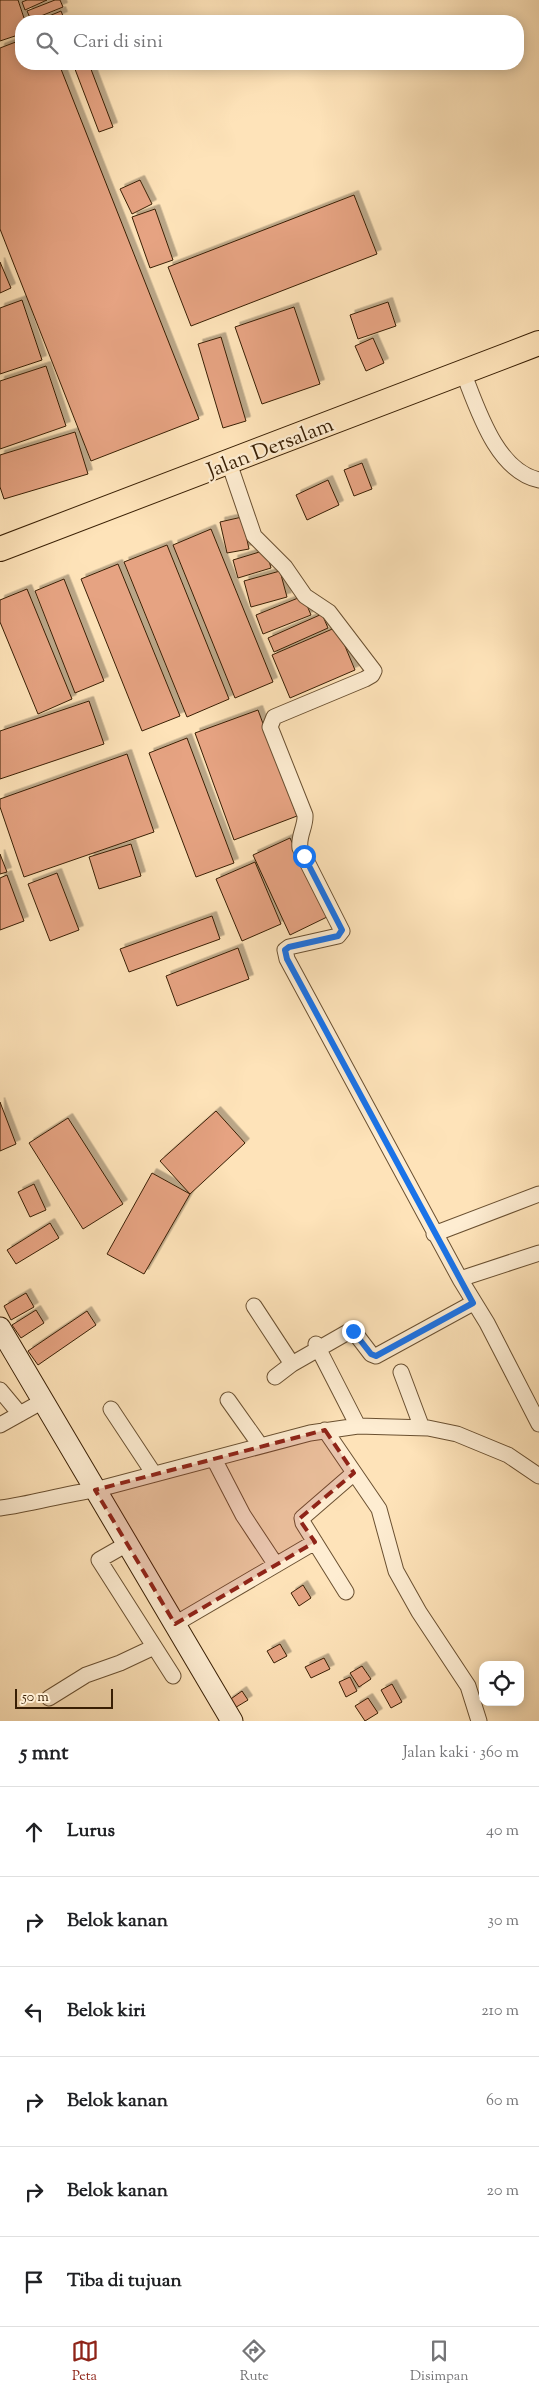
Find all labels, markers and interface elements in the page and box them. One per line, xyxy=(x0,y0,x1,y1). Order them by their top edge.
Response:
search box xyxy=(15,15,524,70)
icon: search xyxy=(33,29,61,57)
text: Cari di sini xyxy=(73,29,163,56)
street label: Jalan Dersalam xyxy=(202,411,338,487)
route start xyxy=(293,845,316,868)
route end xyxy=(342,1320,365,1343)
map controls xyxy=(479,1661,524,1706)
button: locate xyxy=(479,1661,524,1706)
scale bar xyxy=(15,1686,112,1709)
text: 50 m xyxy=(22,1688,49,1708)
text: 5 mnt xyxy=(20,1739,68,1769)
text: Jalan kaki · 360 m xyxy=(403,1742,519,1765)
icon: ahead xyxy=(20,1818,48,1846)
text: Lurus xyxy=(67,1818,115,1845)
text: 40 m xyxy=(486,1820,519,1843)
icon: right xyxy=(20,1908,48,1936)
text: Belok kanan xyxy=(67,1908,168,1935)
text: 30 m xyxy=(488,1910,519,1933)
icon: left xyxy=(20,1998,48,2026)
text: Belok kiri xyxy=(67,1998,146,2025)
text: 210 m xyxy=(481,2000,519,2023)
icon: right xyxy=(20,2088,48,2116)
text: Belok kanan xyxy=(67,2088,168,2115)
text: 60 m xyxy=(486,2090,519,2113)
icon: right xyxy=(20,2178,48,2206)
text: Belok kanan xyxy=(67,2178,168,2205)
text: 20 m xyxy=(486,2180,519,2203)
icon: arrive xyxy=(20,2268,48,2296)
text: Tiba di tujuan xyxy=(67,2268,182,2295)
tab: Peta xyxy=(71,2337,99,2387)
tab: Rute xyxy=(240,2337,269,2387)
tab: Disimpan xyxy=(410,2337,468,2387)

